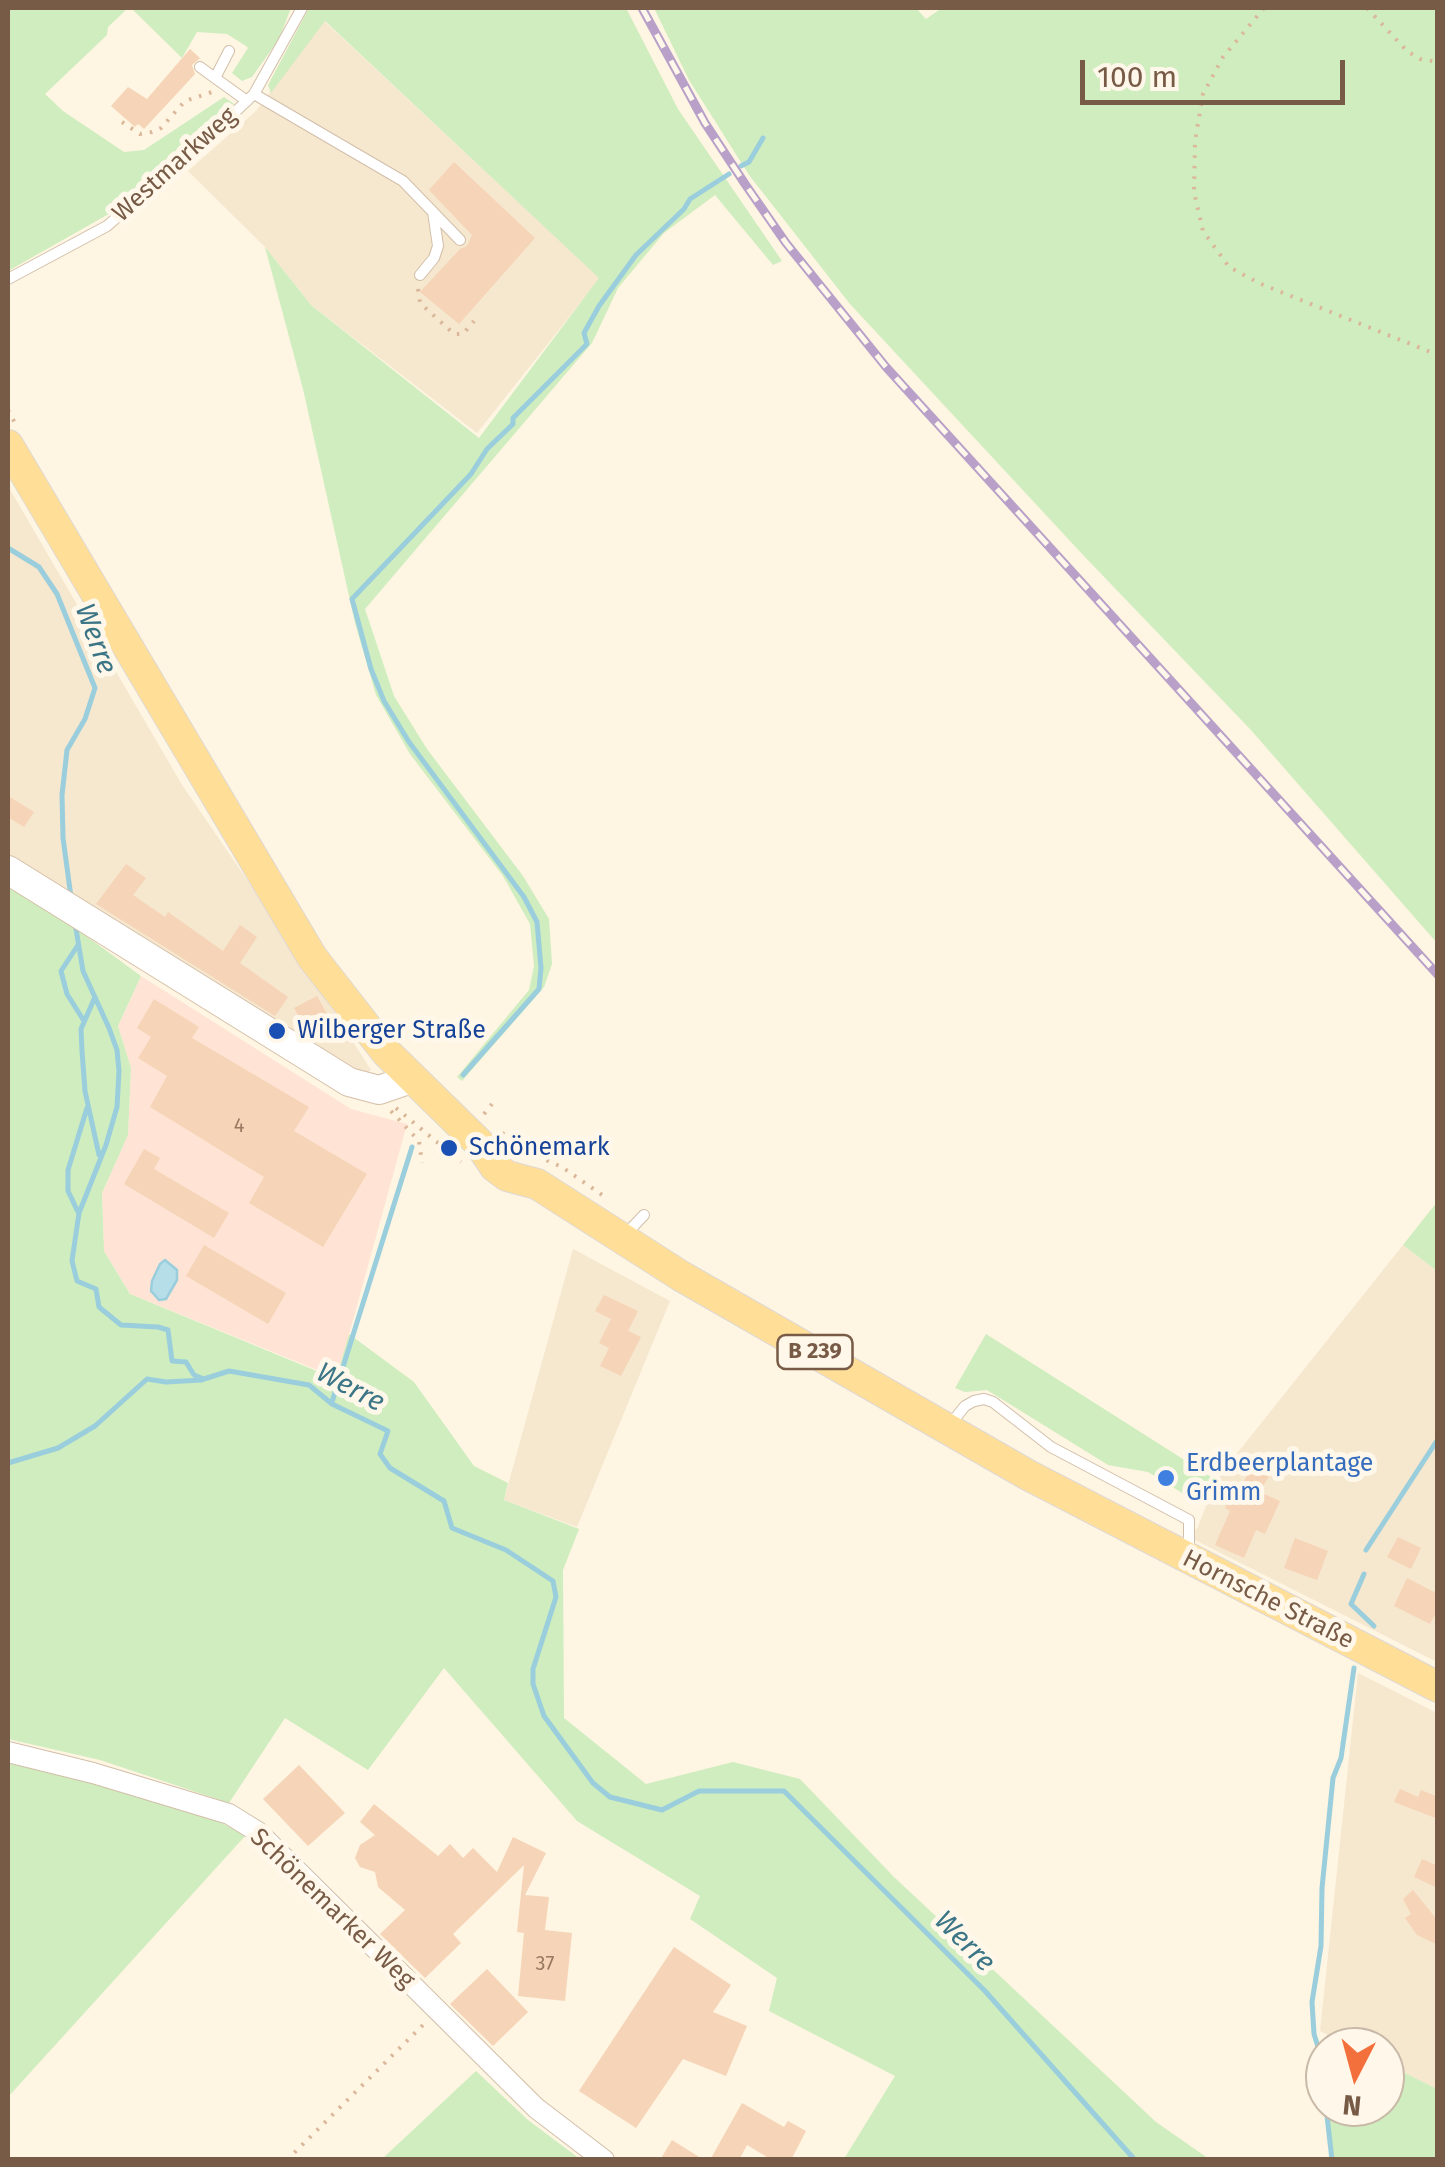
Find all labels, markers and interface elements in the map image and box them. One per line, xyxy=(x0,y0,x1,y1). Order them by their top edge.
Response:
scale bar xyxy=(1085,40,1350,102)
text: 100 m xyxy=(1097,59,1177,95)
street label: Westmarkweg xyxy=(107,101,243,229)
water label: Werre xyxy=(67,599,123,679)
place label: Wilberger Straße xyxy=(297,1016,486,1046)
marker: Wilberger Straße xyxy=(266,1020,288,1042)
house number: 4 xyxy=(234,1114,244,1138)
place label: Schönemark xyxy=(469,1133,610,1163)
marker: Schönemark xyxy=(438,1137,460,1159)
road number: B 239 xyxy=(778,1335,852,1369)
water label: Werre xyxy=(310,1356,390,1420)
place label: Erdbeerplantage Grimm xyxy=(1186,1449,1373,1508)
marker: Erdbeerplantage Grimm xyxy=(1155,1467,1177,1489)
street label: Hornsche Straße xyxy=(1177,1544,1359,1656)
street label: Schönemarker Weg xyxy=(243,1823,421,1995)
water label: Werre xyxy=(927,1905,1001,1979)
house number: 37 xyxy=(536,1952,554,1976)
north arrow xyxy=(1305,2027,1405,2127)
text: N xyxy=(1341,2088,1363,2123)

